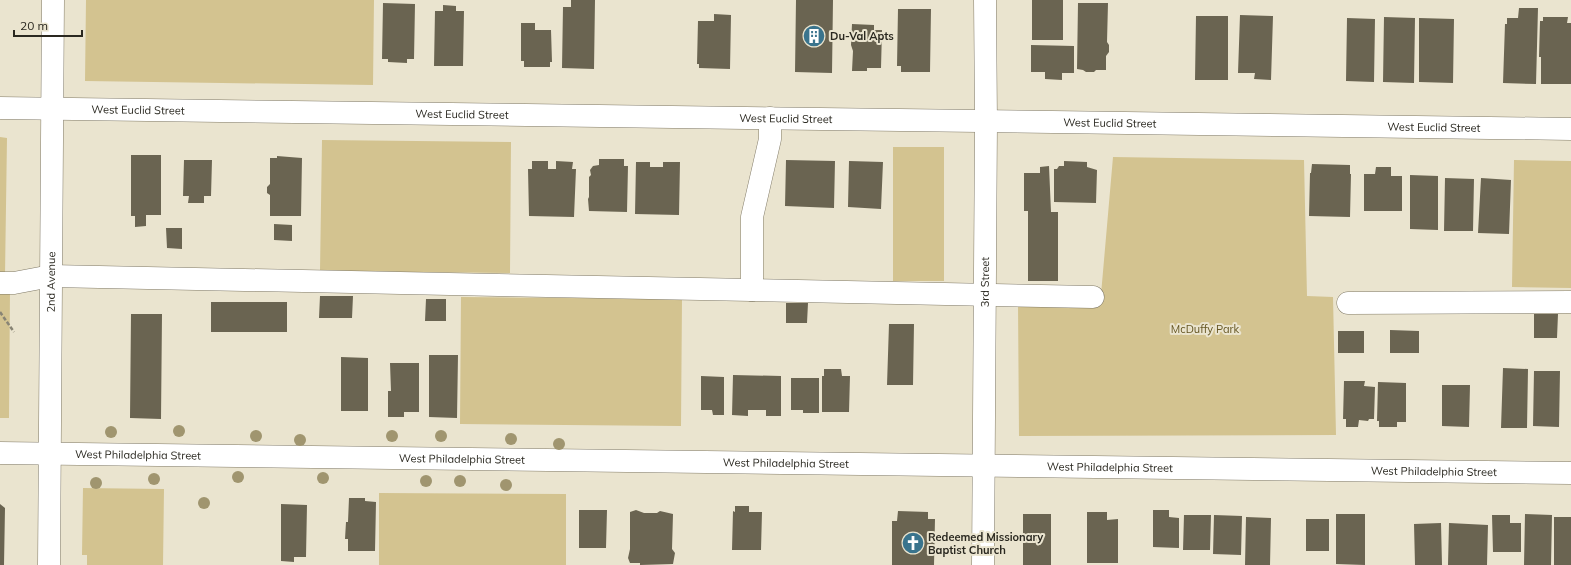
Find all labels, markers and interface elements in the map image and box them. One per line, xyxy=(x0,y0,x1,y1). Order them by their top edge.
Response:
scale bar xyxy=(14,12,82,38)
text: 20 m xyxy=(20,18,48,33)
building icon: Du-Val Apts xyxy=(801,23,827,49)
place label: Du-Val Apts xyxy=(830,29,894,43)
street label: West Euclid Street xyxy=(91,102,185,117)
street label: West Euclid Street xyxy=(415,107,509,122)
street label: West Euclid Street xyxy=(739,111,833,126)
street label: West Euclid Street xyxy=(1063,115,1157,130)
street label: West Euclid Street xyxy=(1387,120,1481,135)
street label: 2nd Avenue xyxy=(44,251,58,313)
street label: 3rd Street xyxy=(978,257,992,307)
park label: McDuffy Park xyxy=(1171,322,1240,336)
street label: West Philadelphia Street xyxy=(75,447,201,463)
street label: West Philadelphia Street xyxy=(399,451,525,467)
street label: West Philadelphia Street xyxy=(723,455,849,471)
street label: West Philadelphia Street xyxy=(1047,459,1173,475)
street label: West Philadelphia Street xyxy=(1371,463,1497,479)
church icon: Redeemed Missionary Baptist Church xyxy=(900,530,926,556)
place label: Redeemed Missionary Baptist Church xyxy=(928,530,1043,557)

